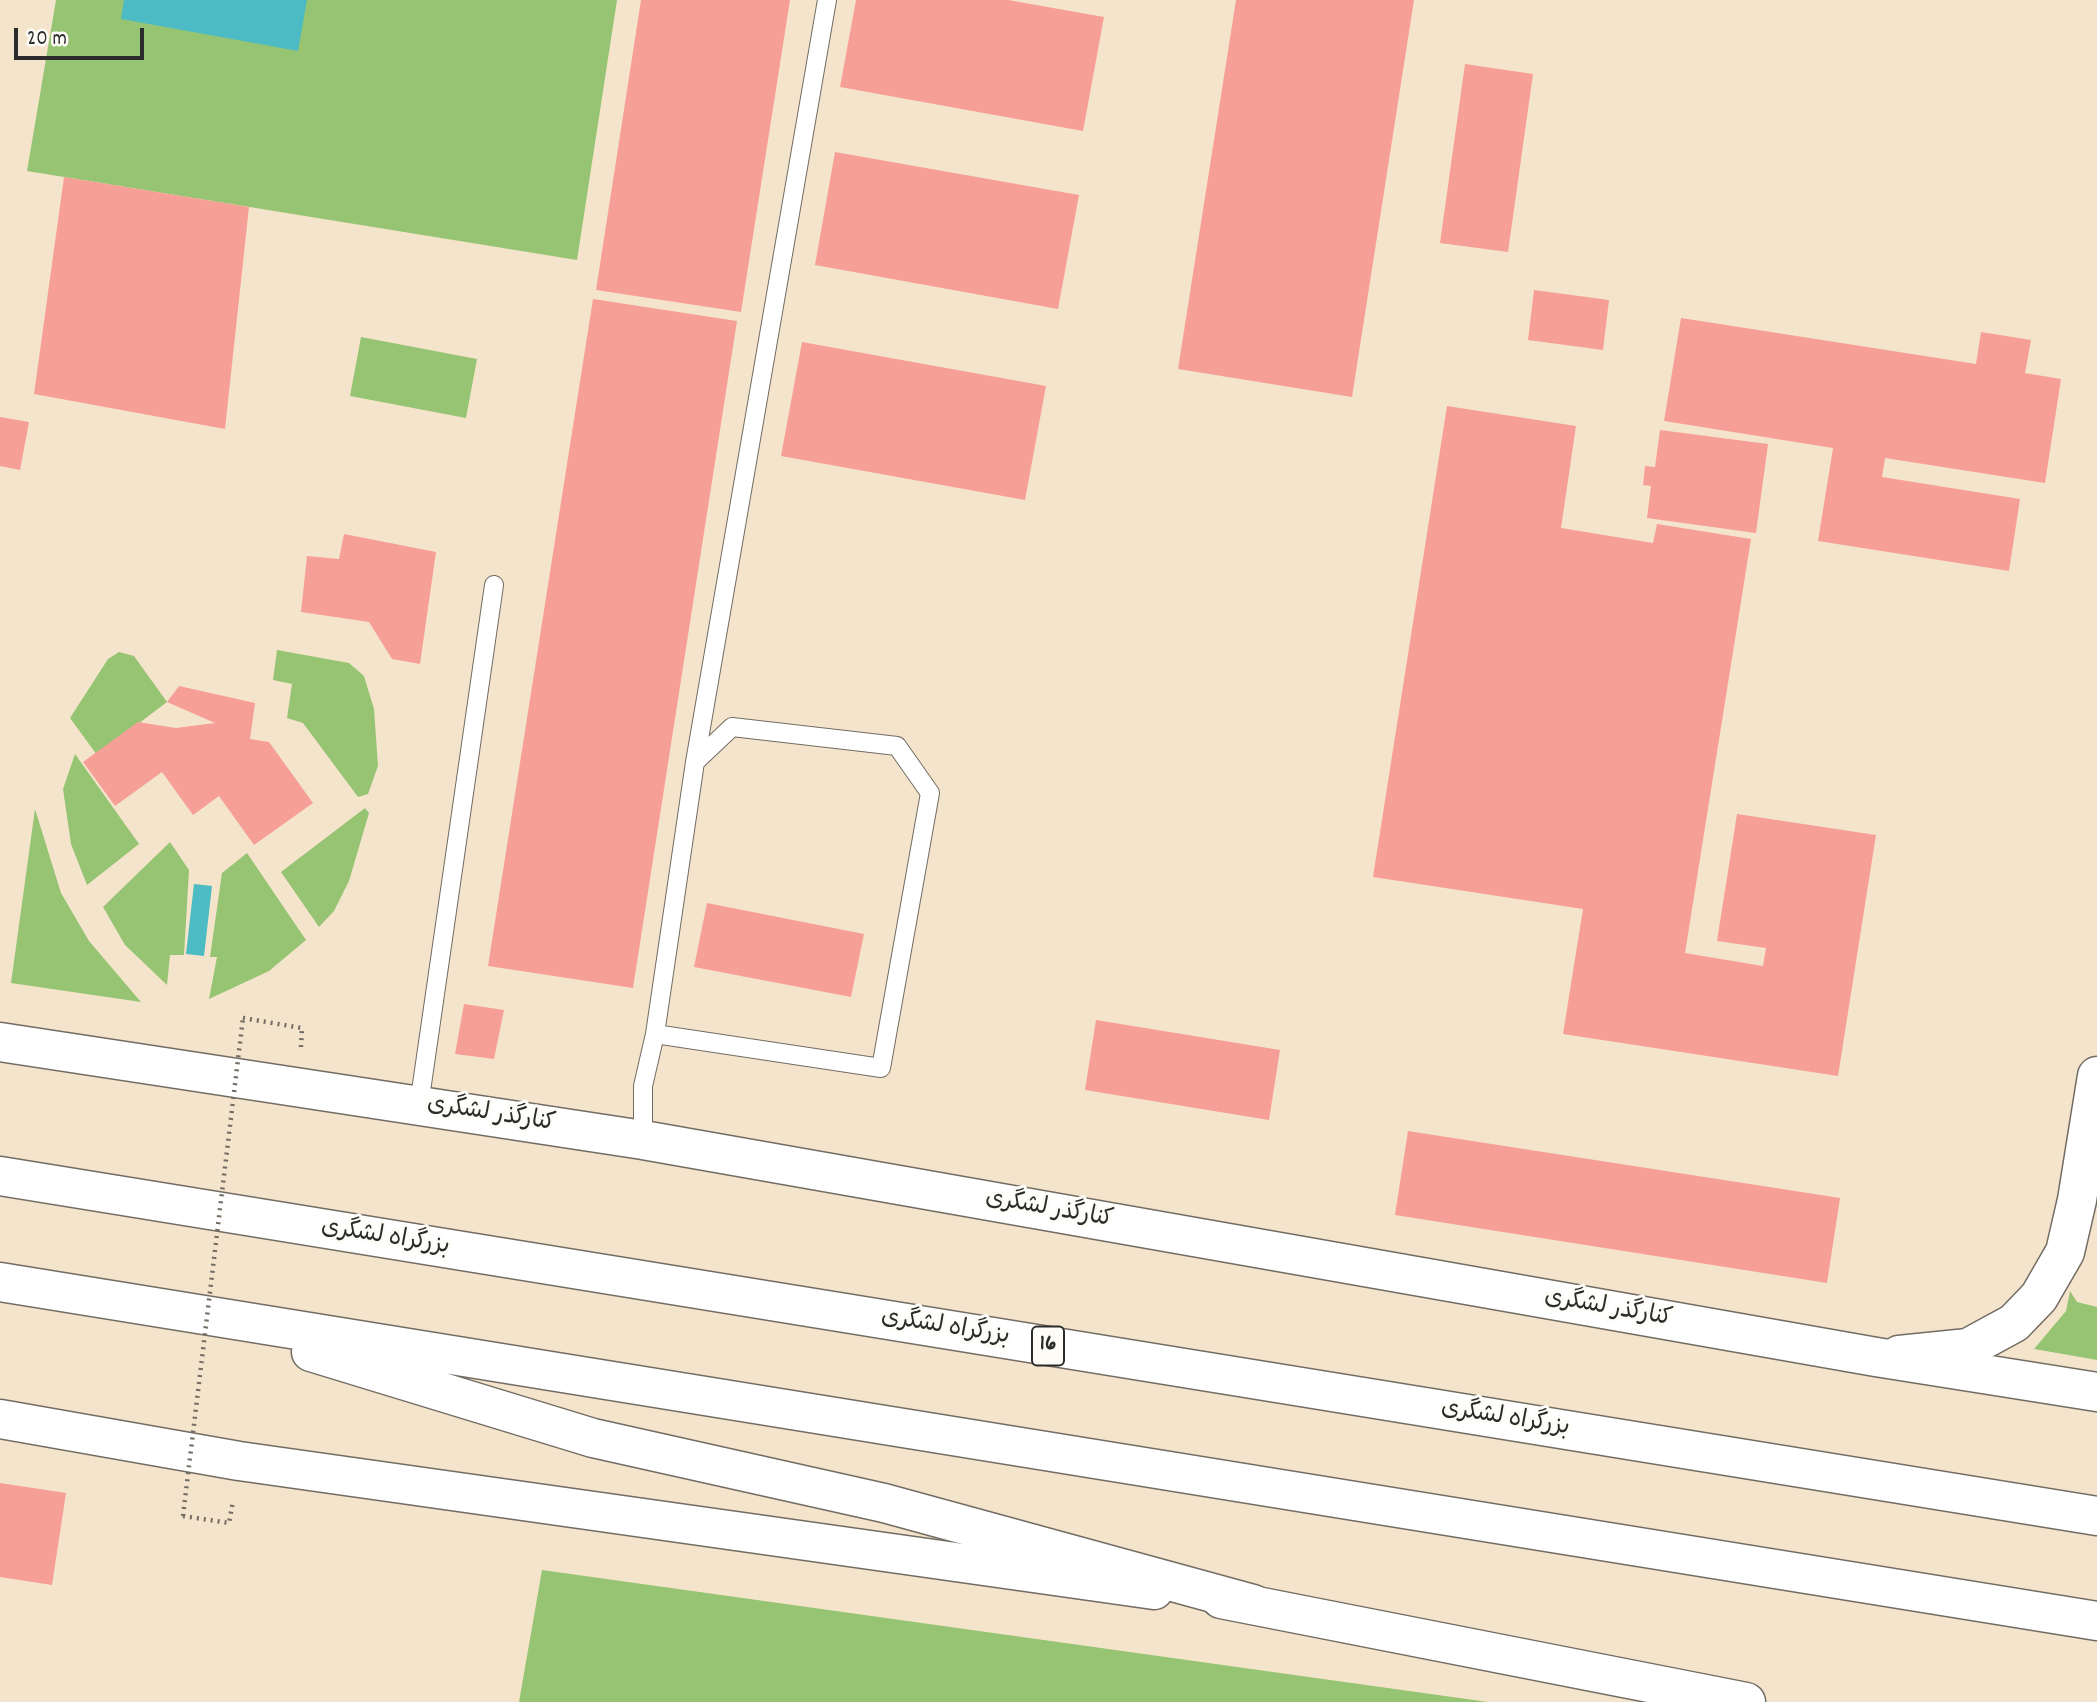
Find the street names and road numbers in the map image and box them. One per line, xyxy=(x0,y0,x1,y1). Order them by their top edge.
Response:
street label: کنارگذر لشگری xyxy=(425,1092,557,1140)
street label: کنارگذر لشگری xyxy=(983,1186,1115,1236)
street label: بزرگراه لشگری xyxy=(319,1215,451,1263)
street label: کنارگذر لشگری xyxy=(1542,1285,1674,1335)
street label: بزرگراه لشگری xyxy=(879,1305,1011,1353)
road number: 16 xyxy=(1032,1326,1064,1366)
street label: بزرگراه لشگری xyxy=(1439,1396,1571,1444)

